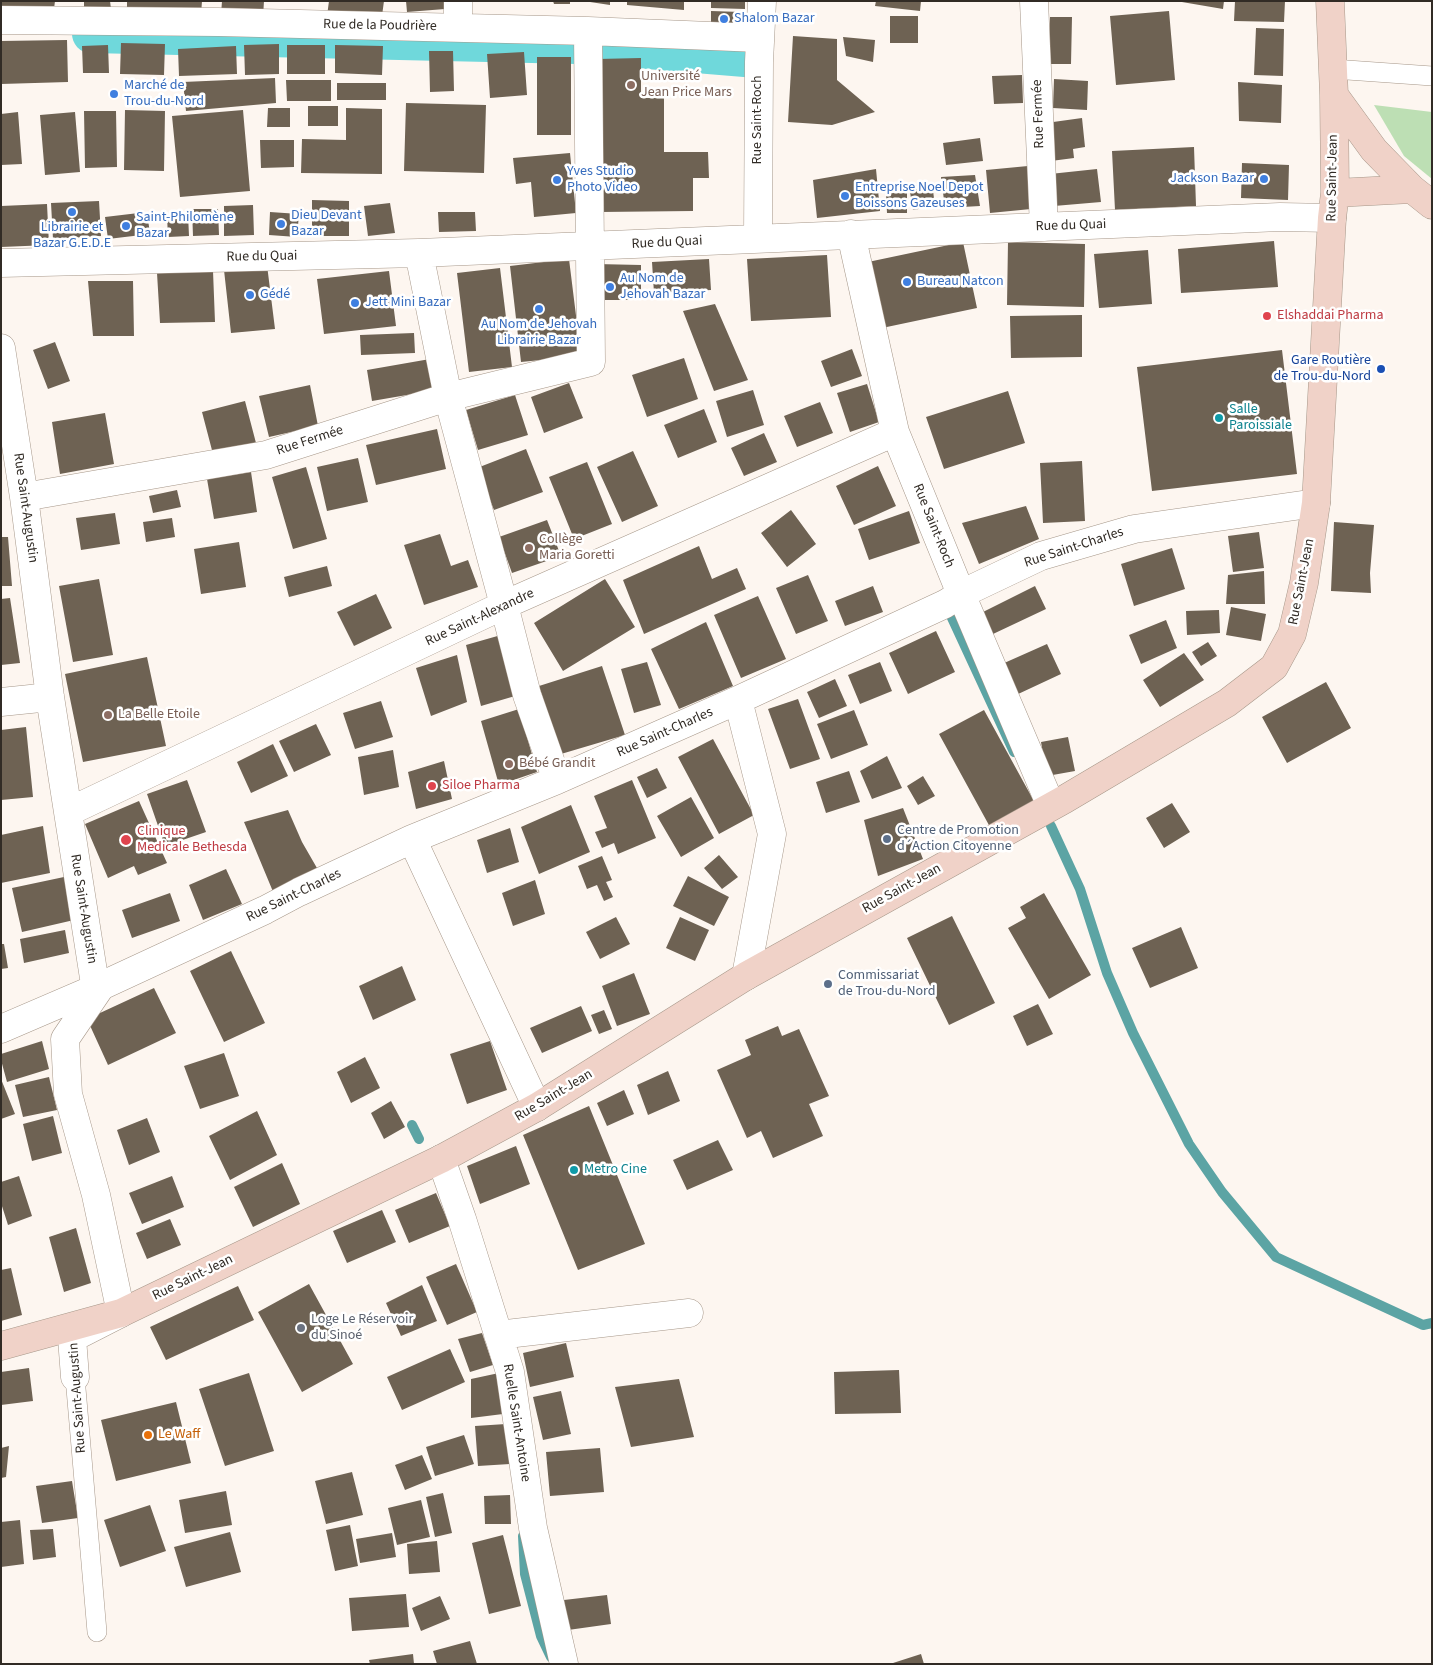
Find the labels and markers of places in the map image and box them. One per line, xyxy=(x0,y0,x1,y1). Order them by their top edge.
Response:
place label: Shalom Bazar xyxy=(734,11,815,27)
marker: Shalom Bazar xyxy=(718,13,730,25)
place label: Université Jean Price Mars xyxy=(641,69,732,102)
place label: Marché de Trou-du-Nord xyxy=(124,78,204,110)
marker: Université Jean Price Mars xyxy=(625,79,637,91)
marker: Marché de Trou-du-Nord xyxy=(108,88,120,100)
place label: Yves Studio Photo Video xyxy=(567,164,638,196)
place label: Jackson Bazar xyxy=(1170,171,1254,187)
marker: Jackson Bazar xyxy=(1258,173,1270,185)
marker: Yves Studio Photo Video xyxy=(551,174,563,186)
place label: Entreprise Noel Depot Boissons Gazeuses xyxy=(855,180,983,212)
marker: Entreprise Noel Depot Boissons Gazeuses xyxy=(839,190,851,202)
marker: Librairie et Bazar G.E.D.E xyxy=(66,206,78,218)
place label: Dieu Devant Bazar xyxy=(291,208,362,240)
place label: Saint-Philomène Bazar xyxy=(136,210,234,242)
marker: Dieu Devant Bazar xyxy=(275,218,287,230)
place label: Librairie et Bazar G.E.D.E xyxy=(33,220,111,252)
marker: Saint-Philomène Bazar xyxy=(120,220,132,232)
place label: Au Nom de Jehovah Bazar xyxy=(620,271,705,304)
place label: Bureau Natcon xyxy=(917,274,1004,290)
marker: Bureau Natcon xyxy=(901,276,913,288)
marker: Au Nom de Jehovah Bazar xyxy=(604,281,616,293)
place label: Gédé xyxy=(260,287,290,303)
marker: Gédé xyxy=(244,289,256,301)
place label: Jett Mini Bazar xyxy=(365,295,451,311)
marker: Jett Mini Bazar xyxy=(349,297,361,309)
marker: Au Nom de Jehovah Librairie Bazar xyxy=(533,303,545,315)
place label: Elshaddai Pharma xyxy=(1277,308,1383,324)
marker: Elshaddai Pharma xyxy=(1261,310,1273,322)
place label: Au Nom de Jehovah Librairie Bazar xyxy=(481,317,597,350)
place label: Gare Routière de Trou-du-Nord xyxy=(1273,353,1371,386)
marker: Gare Routière de Trou-du-Nord xyxy=(1375,363,1387,375)
place label: Salle Paroissiale xyxy=(1229,402,1292,434)
marker: Salle Paroissiale xyxy=(1213,412,1225,424)
place label: Collège Maria Goretti xyxy=(539,532,615,564)
marker: Collège Maria Goretti xyxy=(523,542,535,554)
place label: La Belle Etoile xyxy=(118,707,200,723)
marker: La Belle Etoile xyxy=(102,709,114,721)
place label: Bébé Grandit xyxy=(519,756,595,772)
marker: Bébé Grandit xyxy=(503,758,515,770)
place label: Siloe Pharma xyxy=(442,778,520,794)
marker: Siloe Pharma xyxy=(426,780,438,792)
place label: Centre de Promotion d´Action Citoyenne xyxy=(897,823,1019,856)
place label: Clinique Medicale Bethesda xyxy=(137,824,247,856)
marker: Clinique Medicale Bethesda xyxy=(119,833,133,847)
marker: Centre de Promotion d´Action Citoyenne xyxy=(881,833,893,845)
place label: Commissariat de Trou-du-Nord xyxy=(838,968,936,1000)
marker: Commissariat de Trou-du-Nord xyxy=(822,978,834,990)
place label: Metro Cine xyxy=(584,1162,647,1178)
marker: Metro Cine xyxy=(568,1164,580,1176)
place label: Loge Le Réservoir du Sinoé xyxy=(311,1312,413,1344)
marker: Loge Le Réservoir du Sinoé xyxy=(295,1322,307,1334)
place label: Le Waff xyxy=(158,1427,200,1443)
marker: Le Waff xyxy=(142,1429,154,1441)

